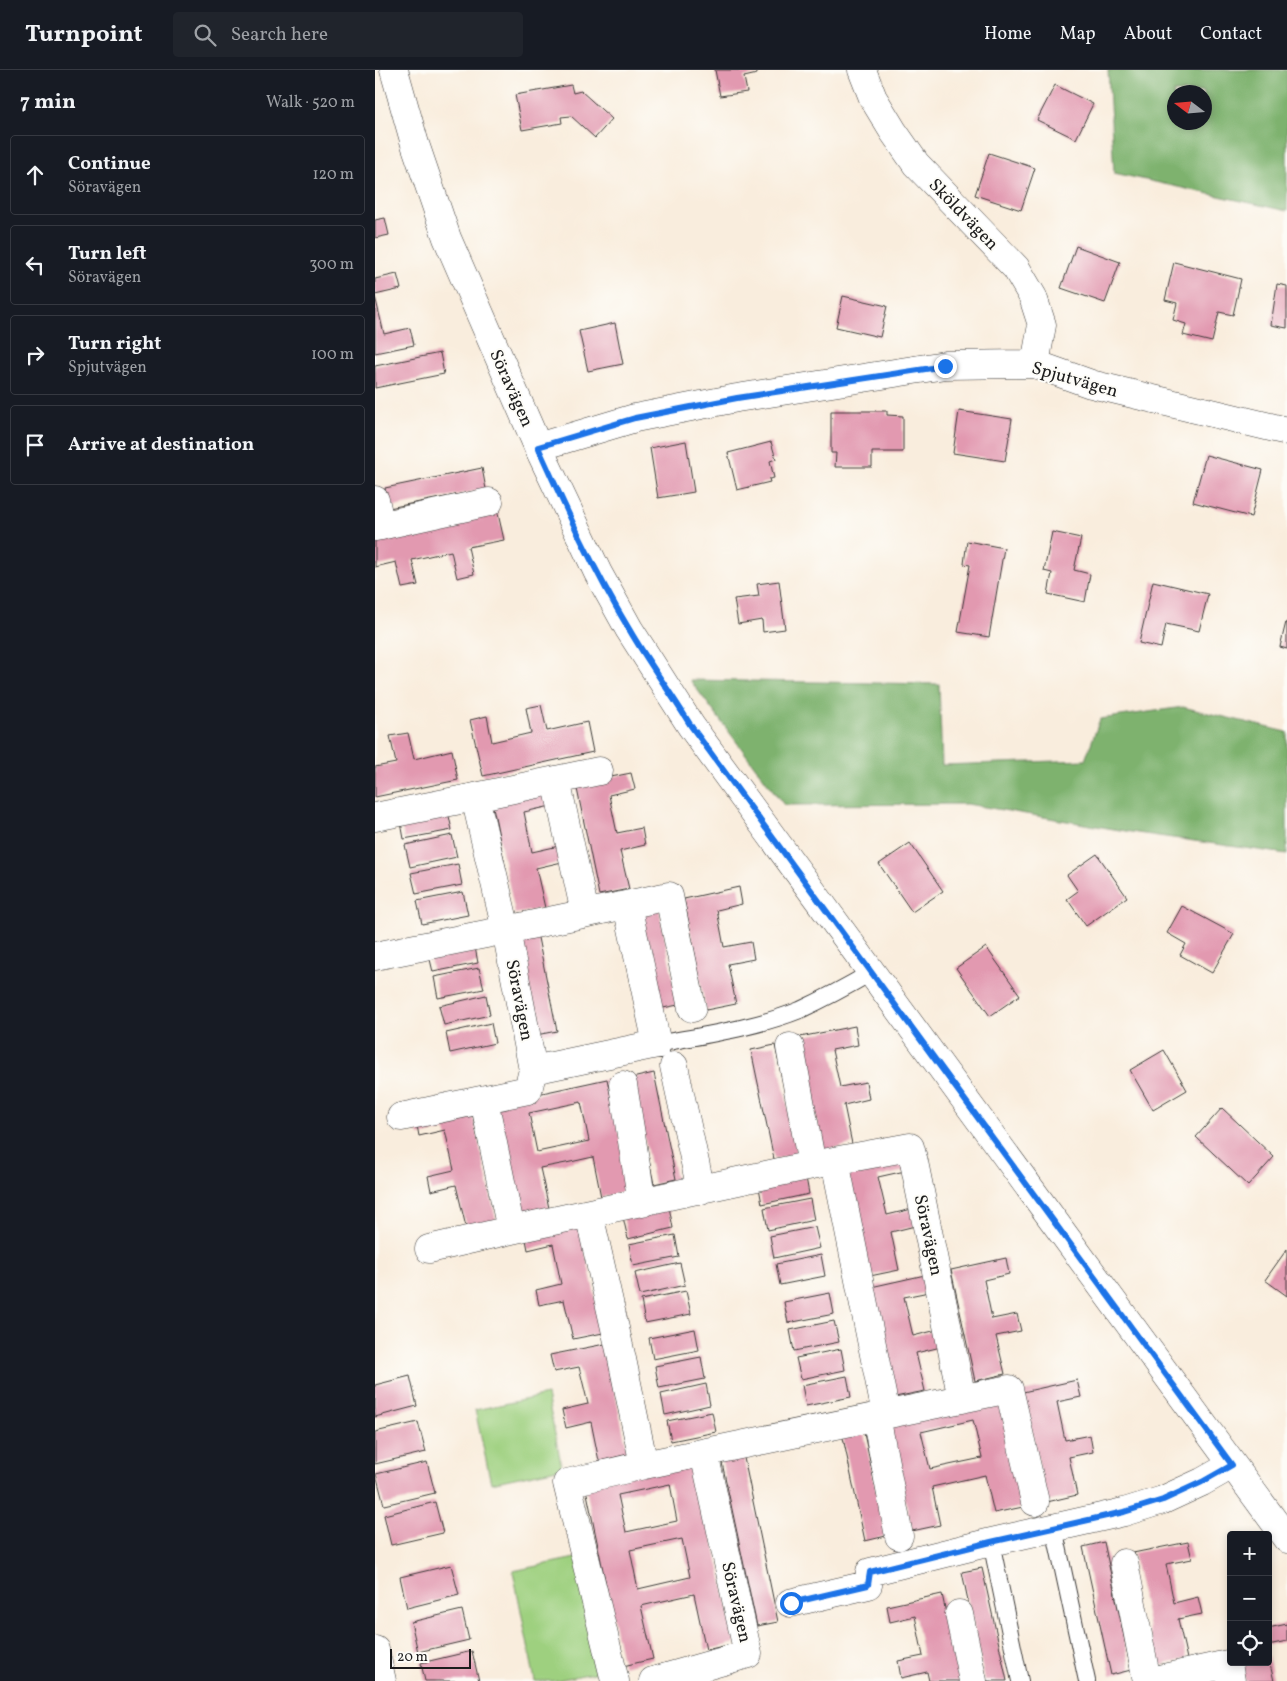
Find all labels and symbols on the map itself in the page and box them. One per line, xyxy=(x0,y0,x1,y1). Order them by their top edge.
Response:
north arrow xyxy=(1167,85,1212,130)
street label: Sköldvägen xyxy=(922,173,1004,257)
street label: Söravägen xyxy=(482,346,539,432)
route end xyxy=(934,355,957,378)
street label: Spjutvägen xyxy=(1028,356,1121,405)
street label: Söravägen xyxy=(498,957,539,1043)
street label: Söravägen xyxy=(907,1192,948,1278)
street label: Söravägen xyxy=(714,1559,757,1646)
route start xyxy=(780,1592,803,1615)
scale bar xyxy=(390,1646,471,1669)

